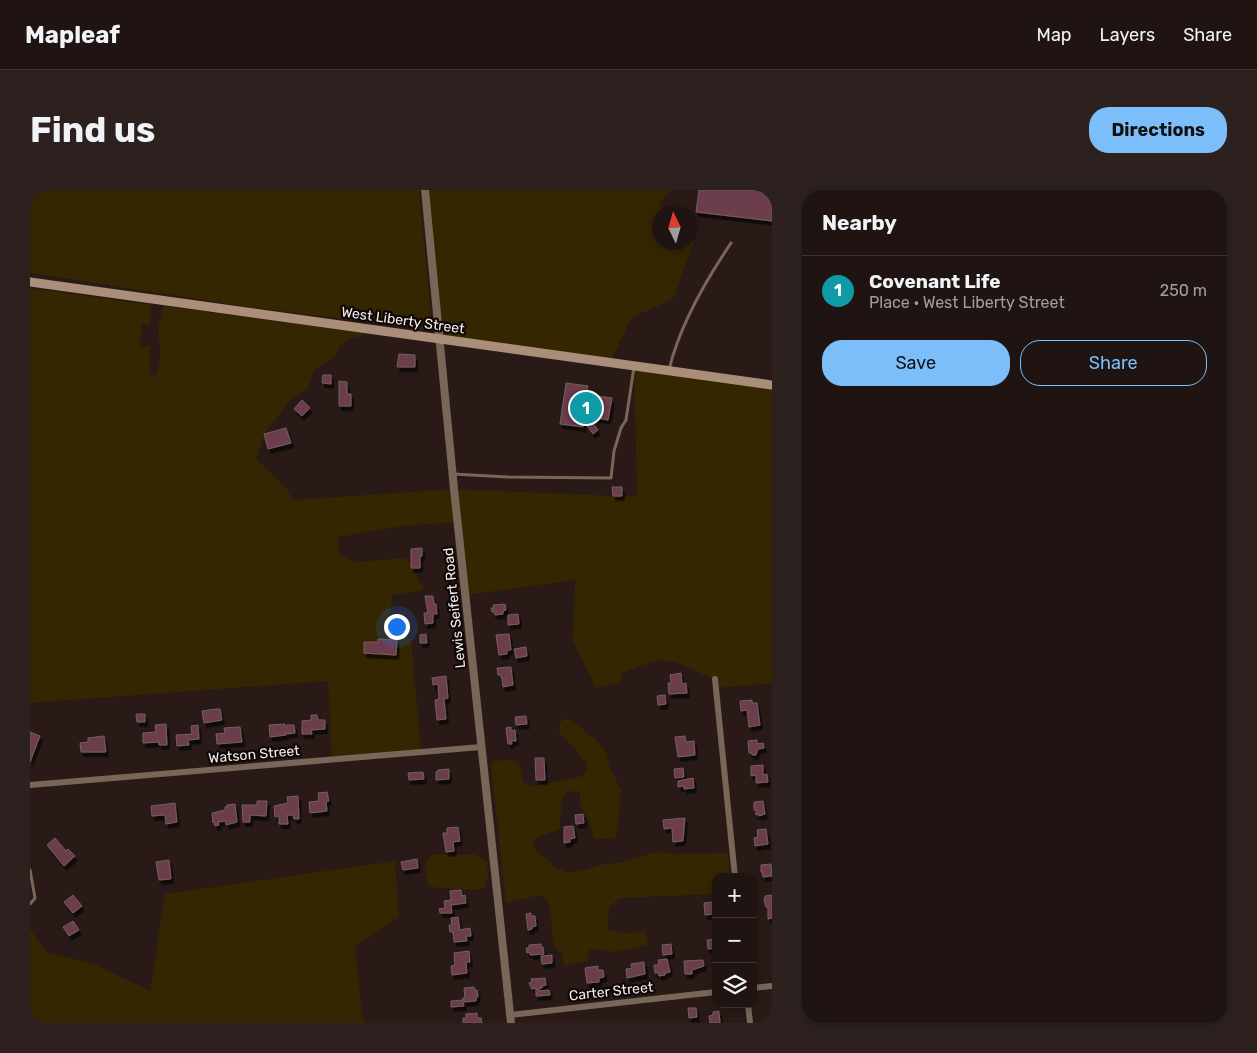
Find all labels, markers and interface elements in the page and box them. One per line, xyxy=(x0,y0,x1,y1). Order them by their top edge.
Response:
text: Mapleaf xyxy=(25,21,120,49)
text: Map xyxy=(1037,24,1072,46)
text: Layers xyxy=(1100,24,1155,46)
text: Share xyxy=(1183,24,1232,46)
button: Directions xyxy=(1089,107,1227,153)
text: Find us xyxy=(30,109,155,151)
north arrow xyxy=(652,205,697,250)
text: Nearby xyxy=(822,210,897,235)
text: Covenant Life xyxy=(869,270,1001,293)
text: 1 xyxy=(834,281,842,300)
text: 250 m xyxy=(1160,281,1207,300)
text: Place · West Liberty Street xyxy=(869,293,1065,312)
street label: West Liberty Street xyxy=(340,303,466,338)
button: Save xyxy=(822,340,1010,386)
button: Share xyxy=(1020,340,1207,386)
pin: 1 xyxy=(570,389,602,427)
street label: Lewis Seifert Road xyxy=(440,547,469,669)
your location xyxy=(384,614,410,640)
street label: Watson Street xyxy=(208,742,301,767)
map controls xyxy=(712,873,757,1008)
button: + xyxy=(712,873,757,918)
button: − xyxy=(712,918,757,963)
button: layers xyxy=(712,963,757,1008)
street label: Carter Street xyxy=(568,979,655,1004)

